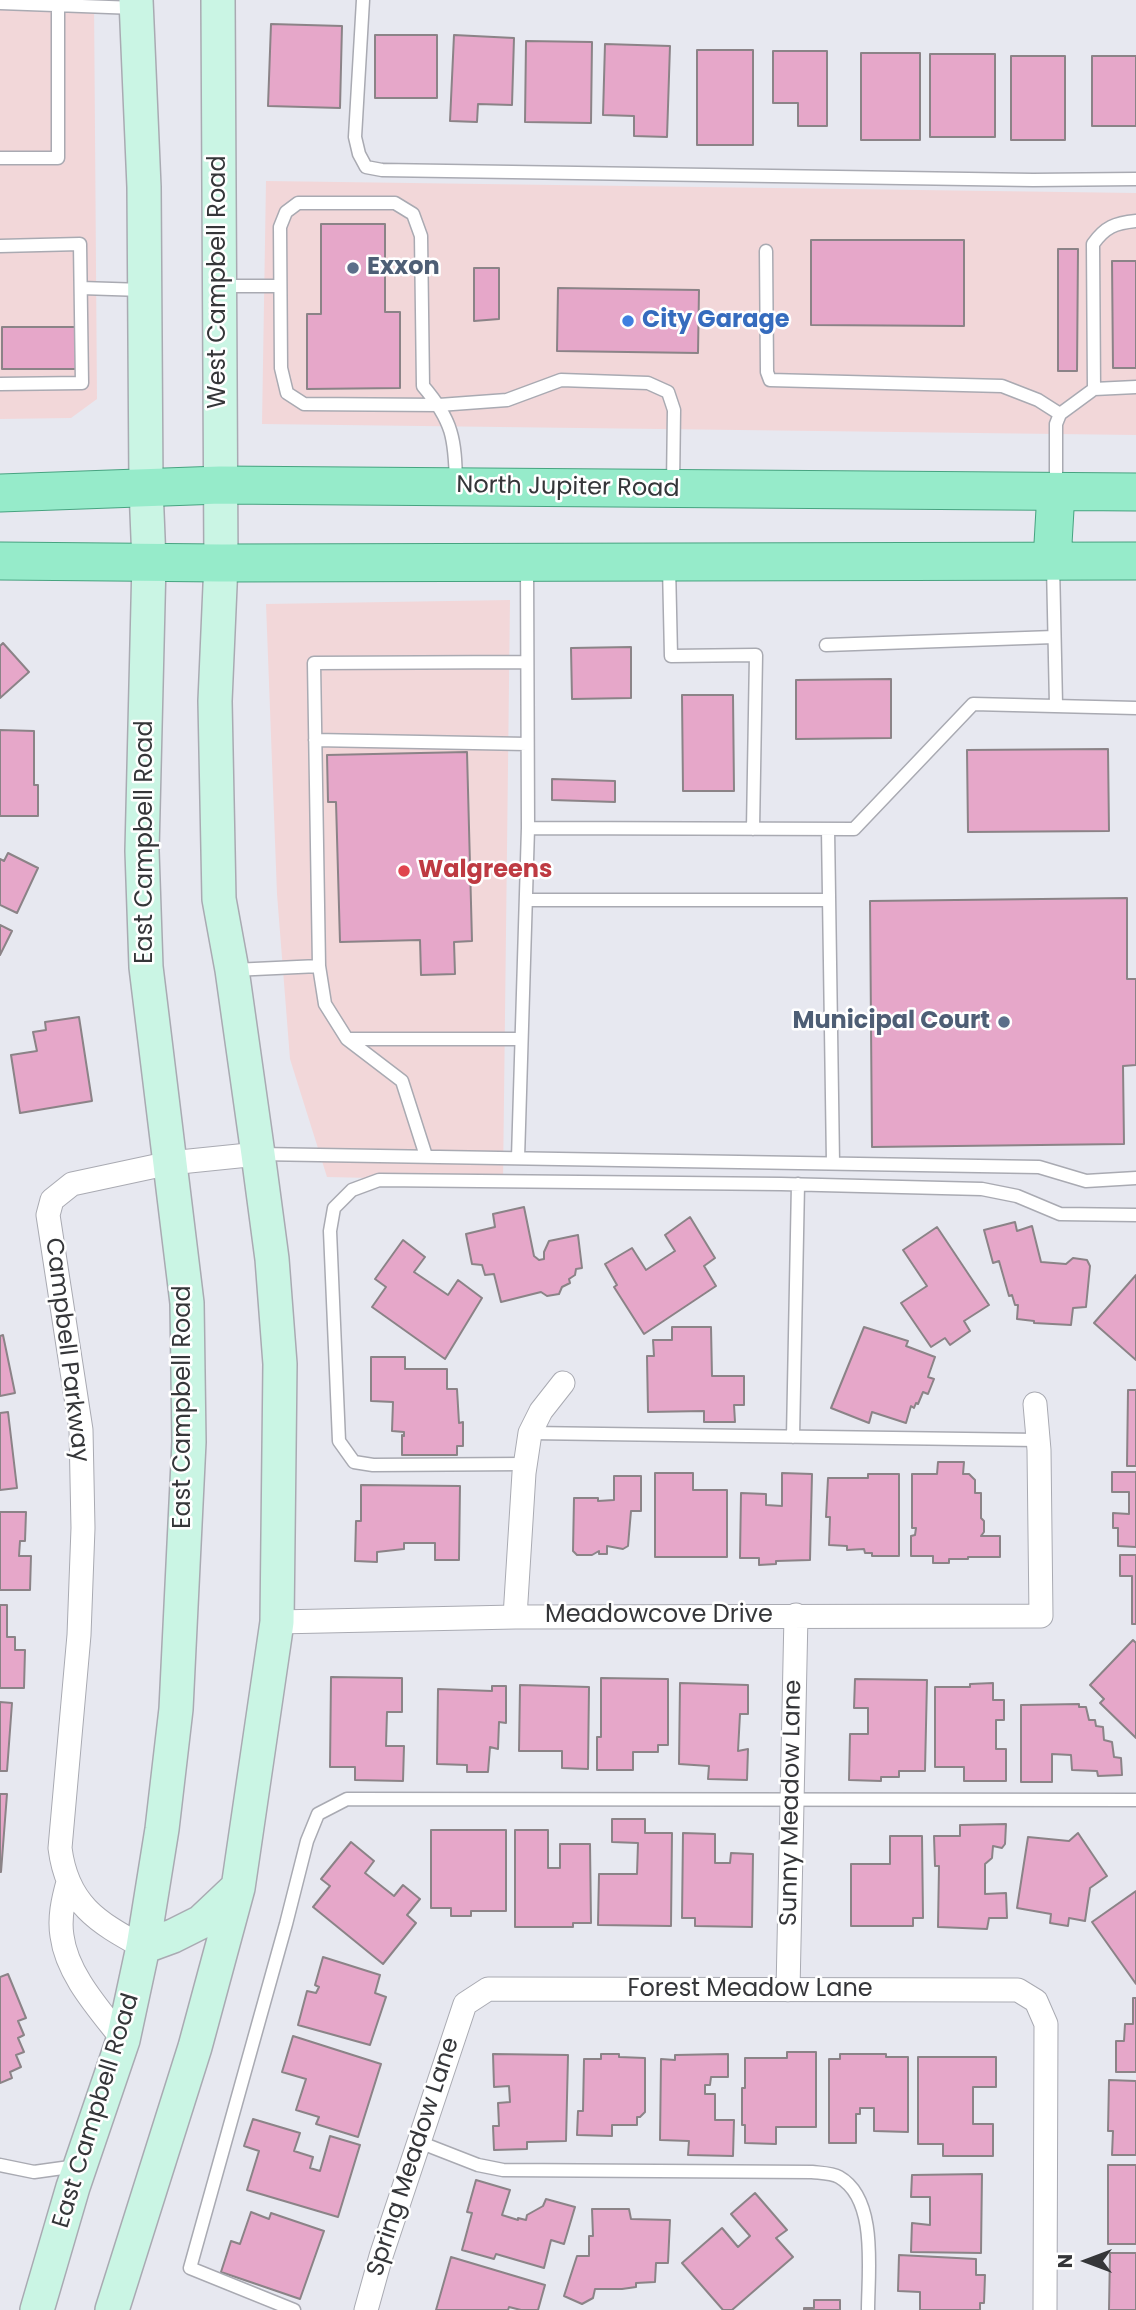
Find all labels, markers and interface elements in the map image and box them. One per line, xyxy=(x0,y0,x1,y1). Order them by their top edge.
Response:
street label: West Campbell Road xyxy=(205,155,233,409)
place label: Exxon xyxy=(367,254,440,282)
marker: Exxon xyxy=(345,260,361,276)
place label: City Garage xyxy=(642,307,790,335)
marker: City Garage xyxy=(620,313,636,329)
street label: North Jupiter Road xyxy=(456,472,680,504)
street label: East Campbell Road xyxy=(132,720,160,964)
place label: Walgreens xyxy=(418,857,552,885)
marker: Walgreens xyxy=(396,863,412,879)
place label: Municipal Court xyxy=(792,1008,990,1036)
marker: Municipal Court xyxy=(996,1014,1012,1030)
street label: Campbell Parkway xyxy=(38,1236,94,1464)
street label: East Campbell Road xyxy=(170,1285,198,1529)
street label: Meadowcove Drive xyxy=(545,1602,773,1630)
street label: Sunny Meadow Lane xyxy=(775,1680,809,1926)
street label: Forest Meadow Lane xyxy=(627,1976,873,2004)
street label: East Campbell Road xyxy=(48,1990,146,2232)
street label: Spring Meadow Lane xyxy=(362,2034,466,2280)
north arrow xyxy=(1052,2226,1122,2296)
text: N xyxy=(1052,2254,1079,2268)

